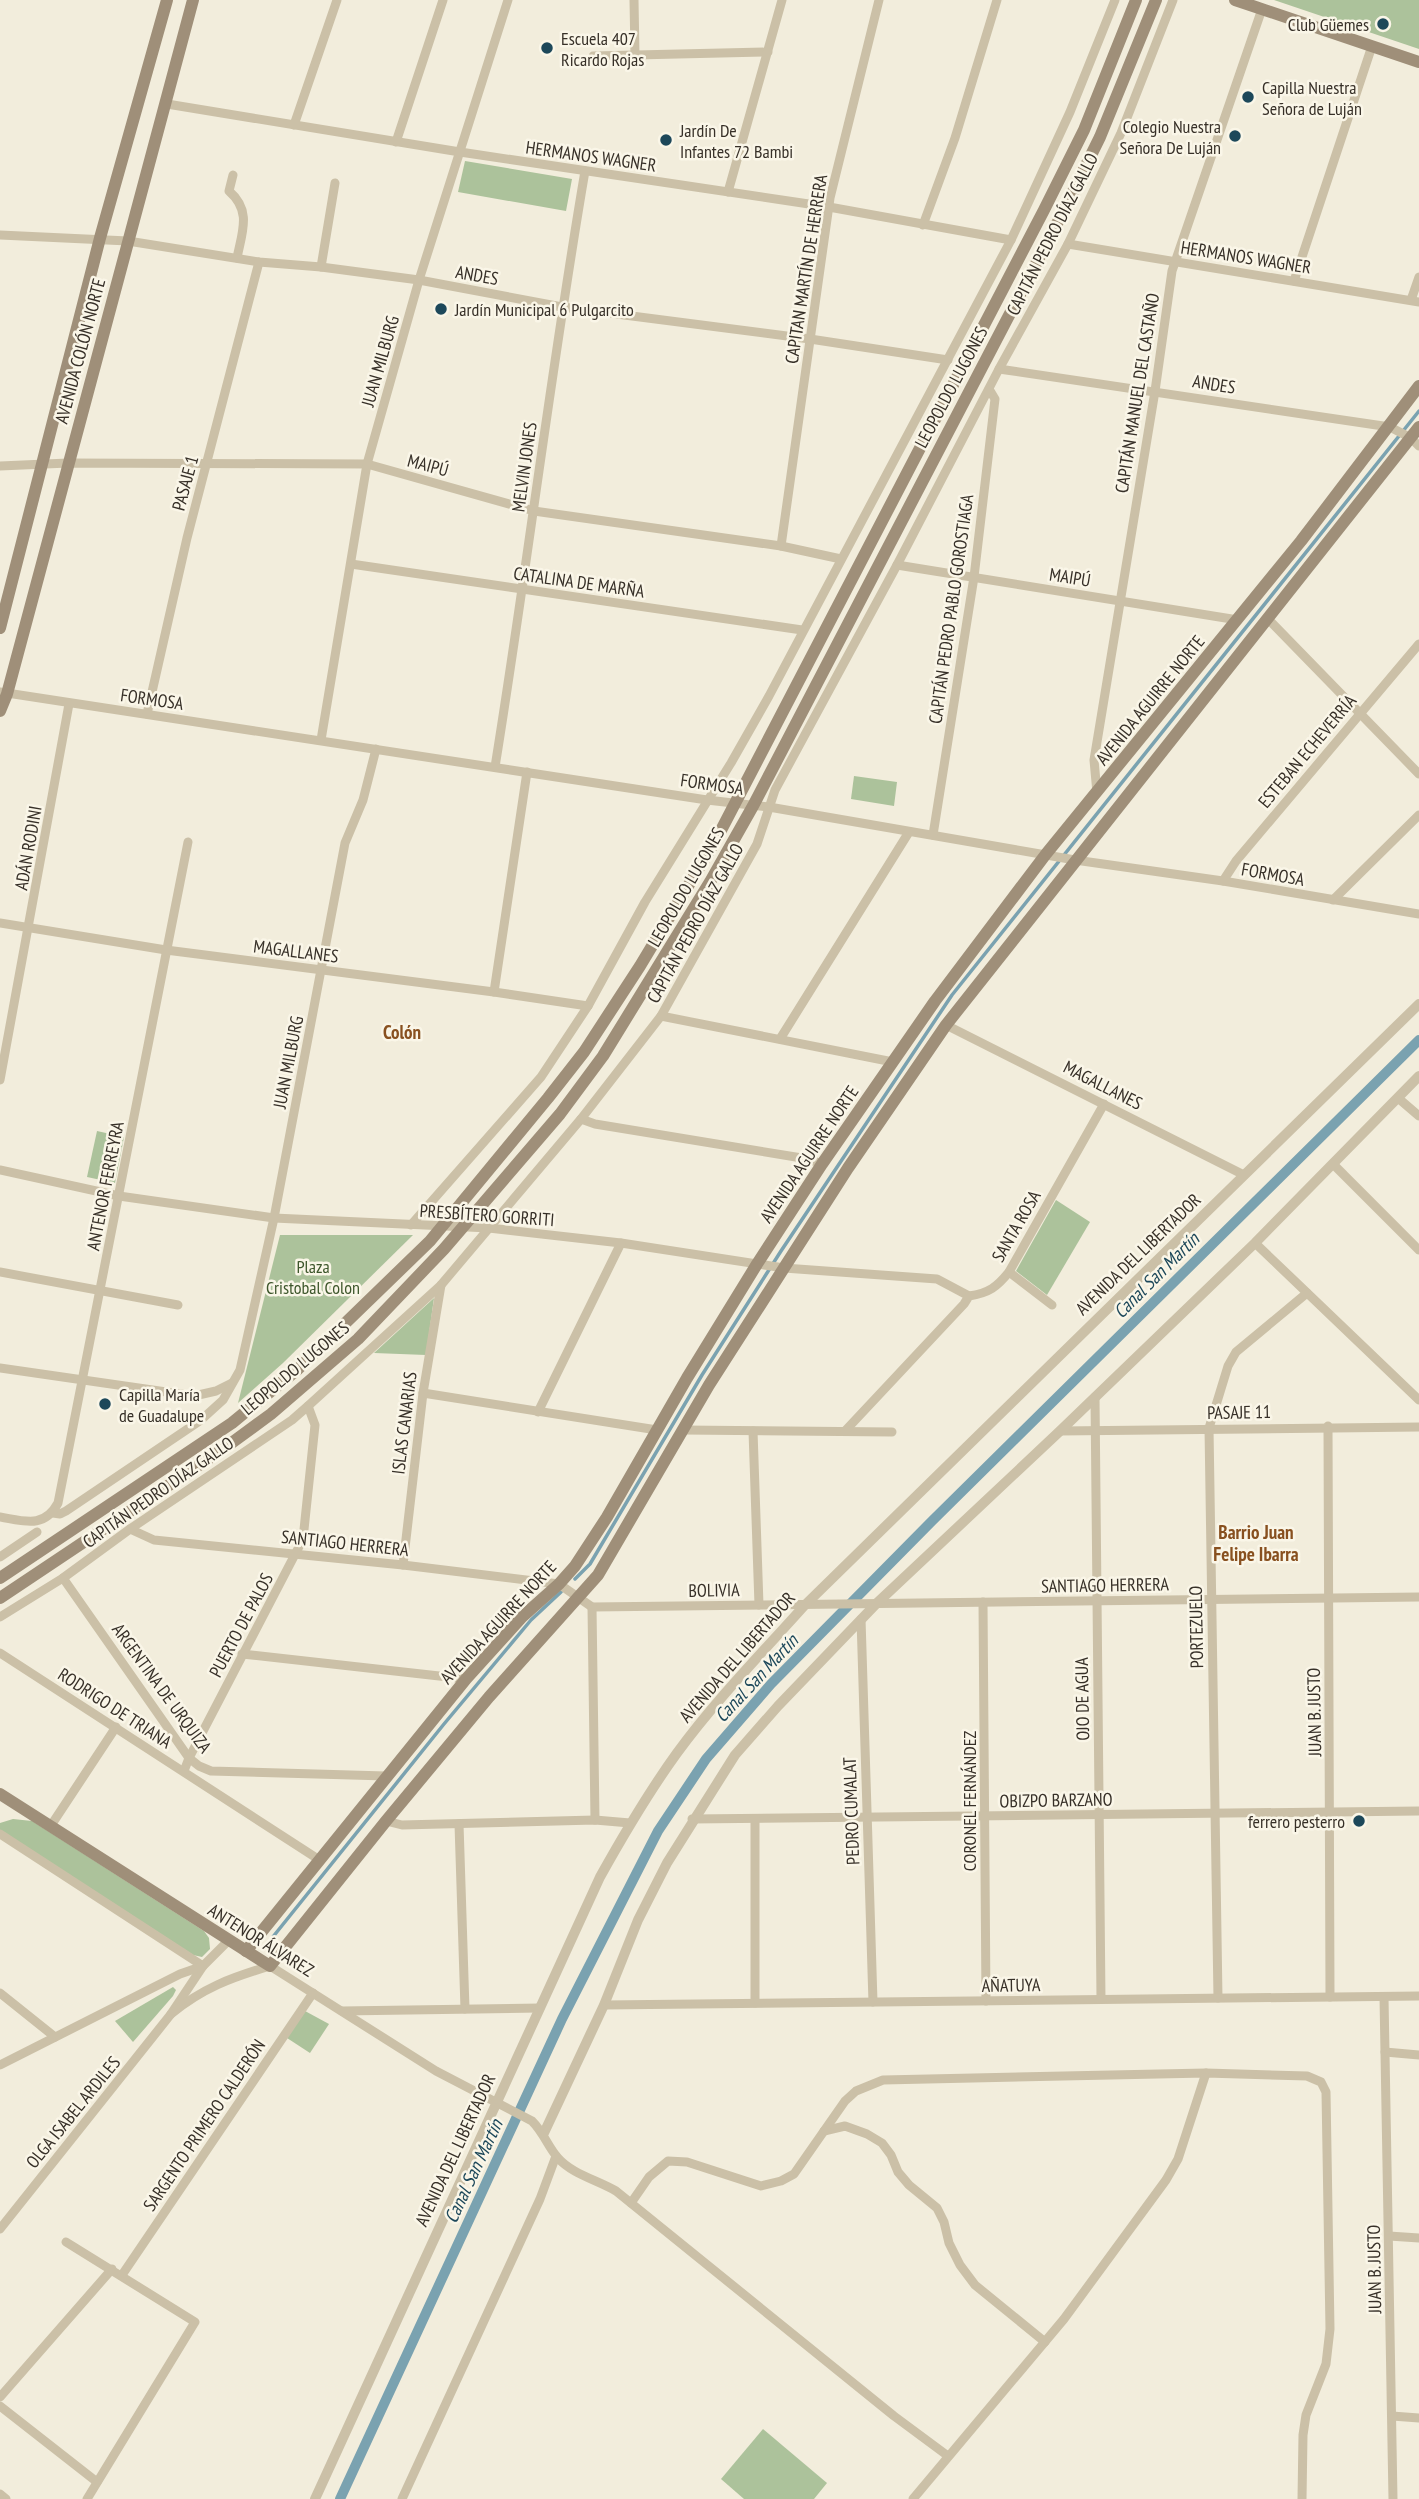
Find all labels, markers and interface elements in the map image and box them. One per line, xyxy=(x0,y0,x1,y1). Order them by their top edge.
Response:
place label: Club Güemes xyxy=(1288,13,1369,36)
marker: Club Güemes xyxy=(1375,16,1391,32)
place label: Escuela 407 Ricardo Rojas xyxy=(561,27,644,71)
marker: Escuela 407 Ricardo Rojas xyxy=(539,40,555,56)
place label: Capilla Nuestra Señora de Luján xyxy=(1262,76,1362,120)
marker: Capilla Nuestra Señora de Luján xyxy=(1240,89,1256,105)
place label: Colegio Nuestra Señora De Luján xyxy=(1120,115,1221,159)
place label: Jardín De Infantes 72 Bambi xyxy=(679,119,793,163)
marker: Colegio Nuestra Señora De Luján xyxy=(1227,128,1243,144)
marker: Jardín De Infantes 72 Bambi xyxy=(658,132,674,148)
street label: HERMANOS WAGNER xyxy=(524,135,658,177)
street label: CAPITÁN PEDRO DÍAZ GALLO xyxy=(1001,149,1103,319)
street label: CAPITAN MARTÍN DE HERRERA xyxy=(780,172,832,365)
street label: HERMANOS WAGNER xyxy=(1179,235,1313,279)
street label: ANDES xyxy=(454,260,500,290)
street label: AVENIDA COLÓN NORTE xyxy=(50,276,110,426)
street label: CAPITÁN MANUEL DEL CASTAÑO xyxy=(1110,291,1164,495)
place label: Jardín Municipal 6 Pulgarcito xyxy=(454,298,634,321)
marker: Jardín Municipal 6 Pulgarcito xyxy=(433,301,449,317)
street label: JUAN MILBURG xyxy=(356,313,404,410)
street label: LEOPOLDO LUGONES xyxy=(909,322,993,452)
street label: ANDES xyxy=(1191,369,1237,399)
street label: MELVIN JONES xyxy=(506,420,542,513)
street label: MAIPÚ xyxy=(405,448,451,482)
street label: PASAJE 1 xyxy=(167,453,203,513)
street label: CAPITÁN PEDRO PABLO GOROSTIAGA xyxy=(924,492,979,725)
street label: CATALINA DE MARÑA xyxy=(512,561,646,603)
street label: MAIPÚ xyxy=(1048,562,1092,592)
street label: AVENIDA AGUIRRE NORTE xyxy=(1091,630,1209,770)
street label: FORMOSA xyxy=(119,683,186,715)
street label: ESTEBAN ECHEVERRÍA xyxy=(1253,689,1361,812)
street label: FORMOSA xyxy=(679,768,746,800)
street label: ADÁN RODINI xyxy=(9,804,47,892)
street label: LEOPOLDO LUGONES xyxy=(643,823,730,951)
street label: CAPITÁN PEDRO DÍAZ GALLO xyxy=(642,839,749,1007)
street label: FORMOSA xyxy=(1240,857,1307,891)
street label: MAGALLANES xyxy=(252,934,340,968)
street label: JUAN MILBURG xyxy=(268,1014,308,1111)
district label: Colón xyxy=(383,1020,421,1044)
street label: MAGALLANES xyxy=(1060,1055,1147,1115)
street label: AVENIDA AGUIRRE NORTE xyxy=(755,1081,863,1227)
street label: ANTENOR FERREYRA xyxy=(81,1119,129,1253)
street label: SANTA ROSA xyxy=(986,1186,1046,1266)
street label: AVENIDA DEL LIBERTADOR xyxy=(1070,1188,1206,1320)
street label: PRESBÍTERO GORRITI xyxy=(419,1199,555,1231)
water label: Canal San Martín xyxy=(1108,1226,1205,1323)
park label: Plaza Cristobal Colon xyxy=(266,1255,360,1299)
street label: LEOPOLDO LUGONES xyxy=(236,1316,354,1420)
street label: ISLAS CANARIAS xyxy=(386,1370,422,1476)
place label: Capilla María de Guadalupe xyxy=(119,1383,204,1427)
marker: Capilla María de Guadalupe xyxy=(97,1396,113,1412)
street label: PASAJE 11 xyxy=(1207,1400,1271,1424)
street label: CAPITÁN PEDRO DÍAZ GALLO xyxy=(78,1431,238,1553)
district label: Barrio Juan Felipe Ibarra xyxy=(1213,1520,1299,1566)
street label: SANTIAGO HERRERA xyxy=(280,1525,410,1561)
street label: AVENIDA AGUIRRE NORTE xyxy=(435,1555,561,1689)
street label: PUERTO DE PALOS xyxy=(204,1569,278,1681)
street label: SANTIAGO HERRERA xyxy=(1041,1572,1170,1598)
street label: BOLIVIA xyxy=(688,1578,740,1602)
street label: PORTEZUELO xyxy=(1184,1585,1208,1669)
street label: AVENIDA DEL LIBERTADOR xyxy=(674,1587,800,1727)
street label: ARGENTINA DE URQUIZA xyxy=(107,1619,217,1758)
water label: Canal San Martín xyxy=(709,1628,804,1727)
street label: OJO DE AGUA xyxy=(1070,1657,1094,1741)
street label: RODRIGO DE TRIANA xyxy=(54,1663,177,1754)
street label: JUAN B. JUSTO xyxy=(1302,1667,1326,1758)
street label: CORONEL FERNÁNDEZ xyxy=(958,1731,981,1871)
street label: PEDRO CUMALAT xyxy=(838,1757,864,1865)
street label: OBIZPO BARZANO xyxy=(999,1788,1113,1812)
place label: ferrero pesterro xyxy=(1248,1810,1345,1833)
marker: ferrero pesterro xyxy=(1351,1813,1367,1829)
street label: ANTENOR ÁLVAREZ xyxy=(204,1898,318,1982)
street label: AÑATUYA xyxy=(981,1973,1041,1997)
street label: SARGENTO PRIMERO CALDERÓN xyxy=(138,2035,270,2215)
street label: OLGA ISABEL ARDILES xyxy=(21,2051,125,2173)
street label: AVENIDA DEL LIBERTADOR xyxy=(410,2070,501,2230)
water label: Canal San Martín xyxy=(439,2114,508,2227)
street label: JUAN B. JUSTO xyxy=(1362,2224,1386,2315)

